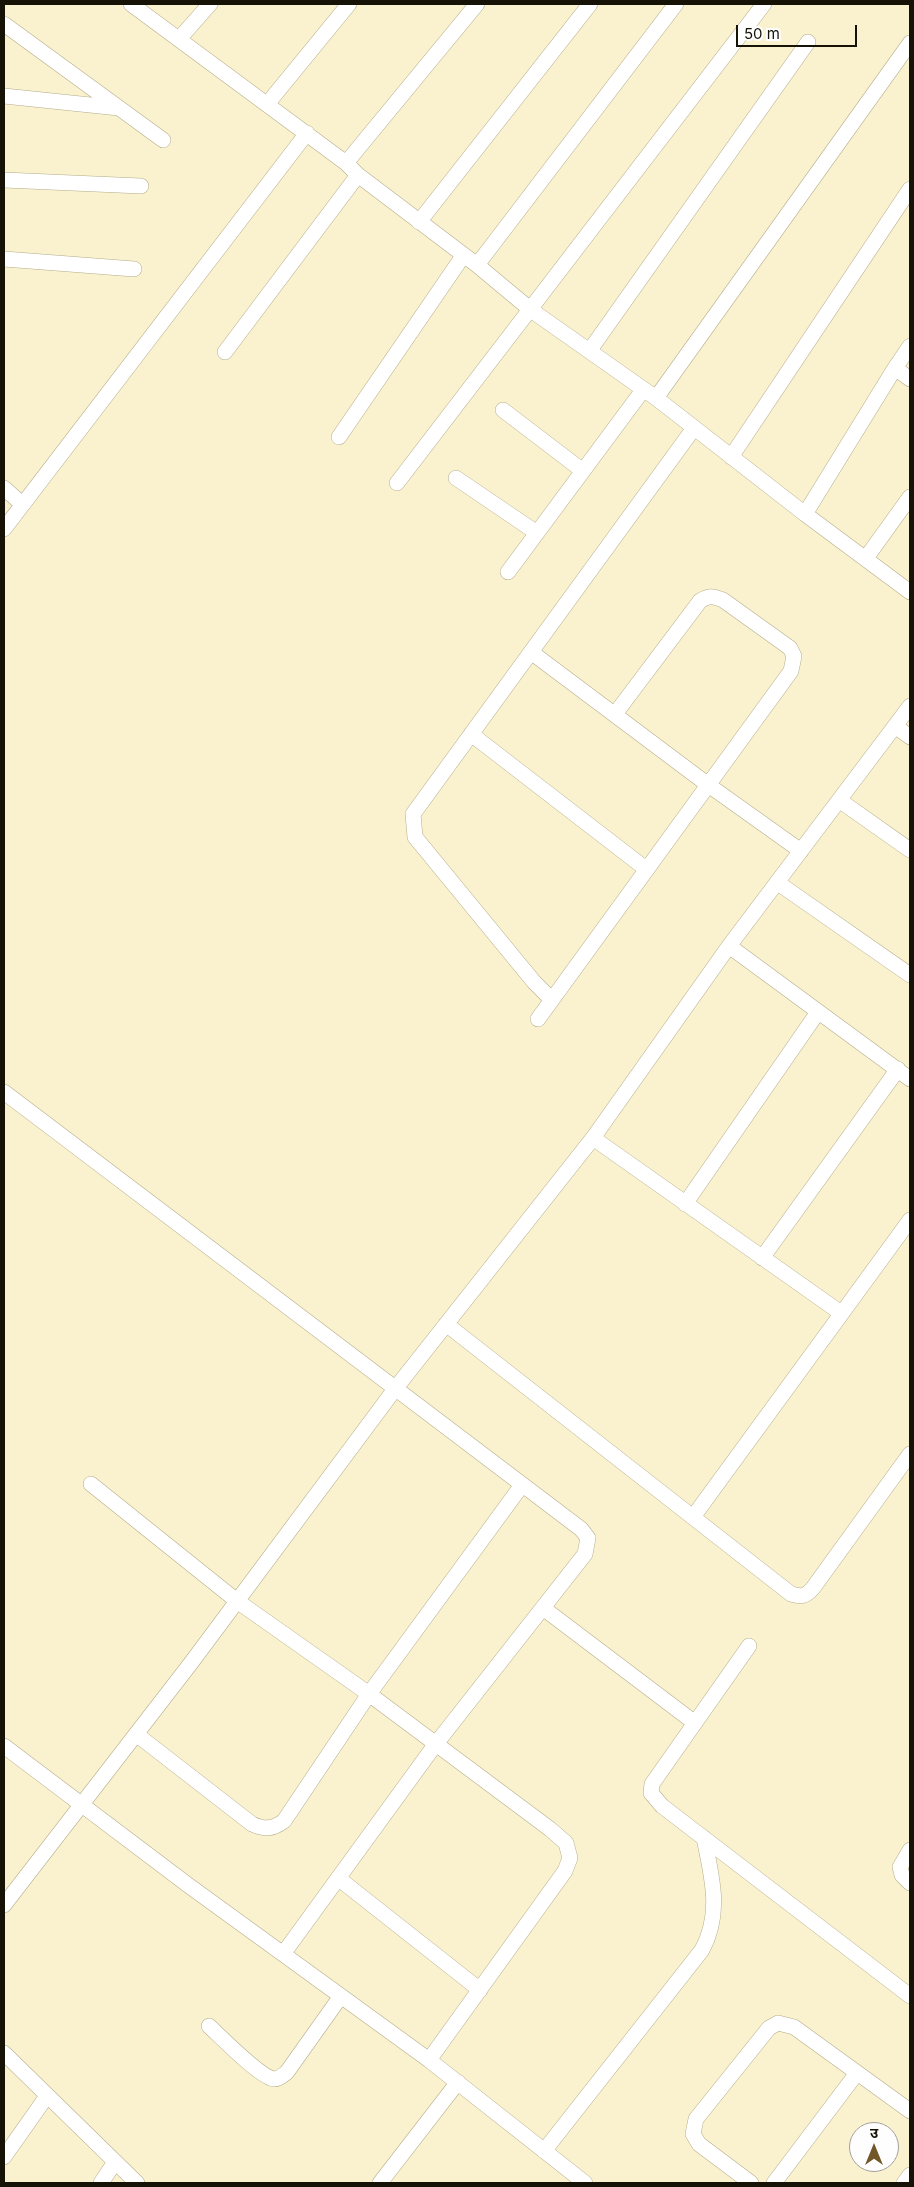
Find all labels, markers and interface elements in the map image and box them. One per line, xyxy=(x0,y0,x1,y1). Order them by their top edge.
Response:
scale bar xyxy=(739,15,860,47)
text: 50 m xyxy=(744,24,780,43)
north arrow xyxy=(849,2122,899,2172)
text: उ xyxy=(870,2124,878,2141)

